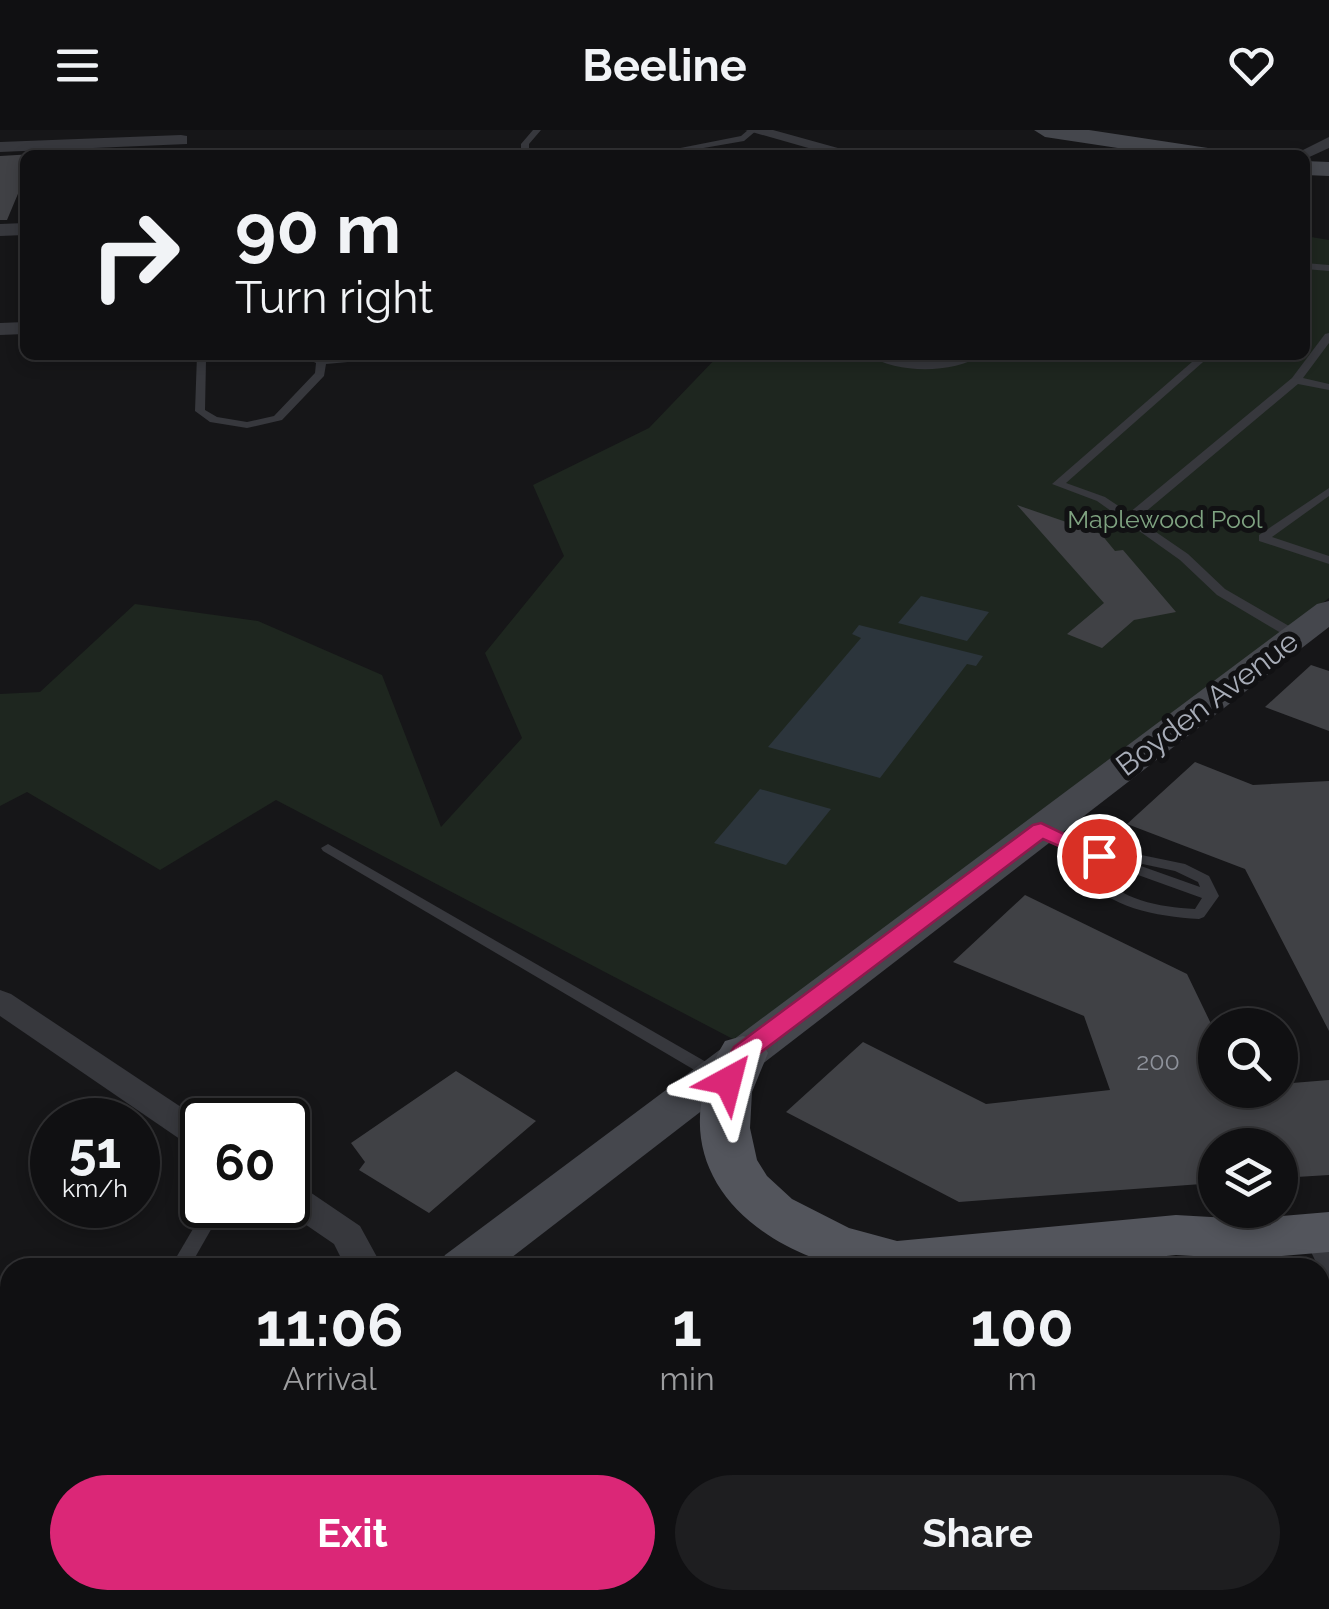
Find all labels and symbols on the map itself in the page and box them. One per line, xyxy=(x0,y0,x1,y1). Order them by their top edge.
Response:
park label: Maplewood Pool xyxy=(1067,504,1263,534)
street label: Boyden Avenue xyxy=(1109,623,1305,783)
pin xyxy=(1057,814,1142,899)
position arrow xyxy=(676,1029,780,1133)
house number: 200 xyxy=(1136,1046,1180,1076)
speed limit sign: 60 xyxy=(180,1098,310,1228)

